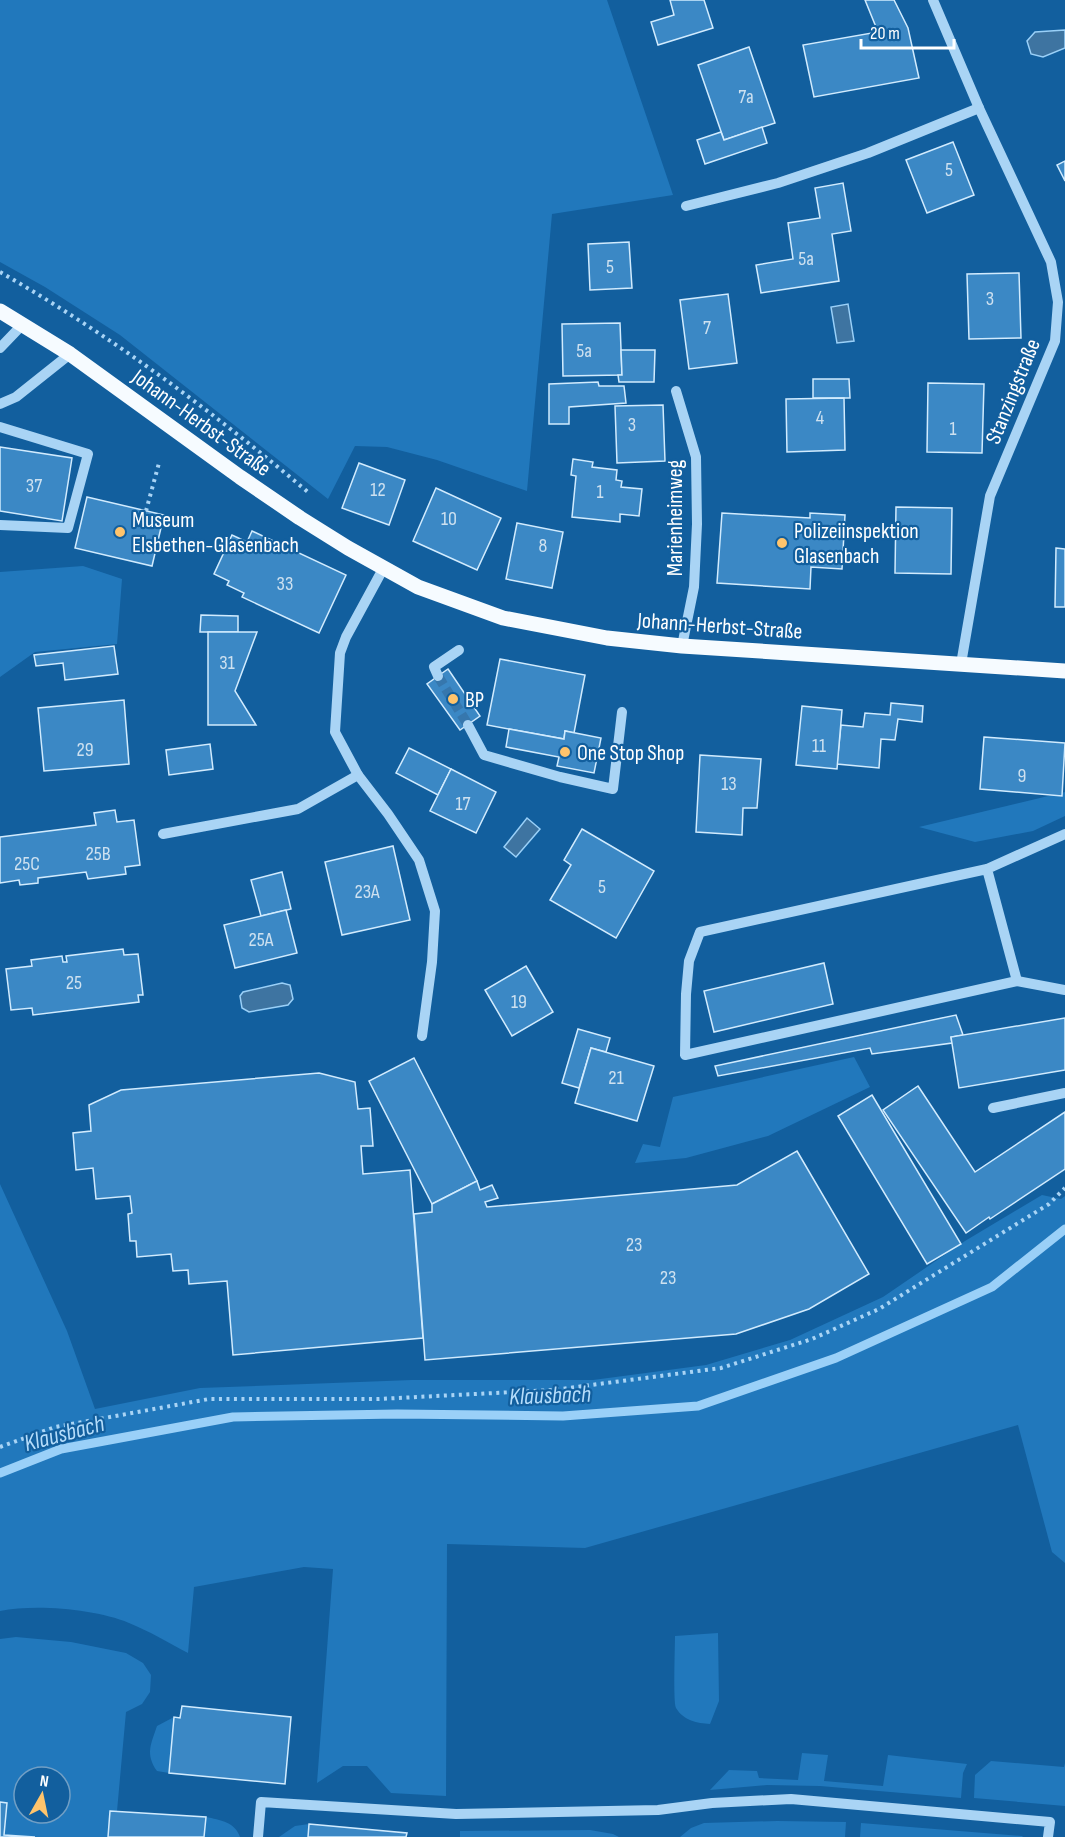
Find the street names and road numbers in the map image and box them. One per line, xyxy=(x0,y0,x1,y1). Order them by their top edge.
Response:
street label: Stanzingstraße xyxy=(980,335,1047,448)
street label: Johann-Herbst-Straße xyxy=(126,363,276,483)
street label: Marienheimweg xyxy=(662,460,689,576)
street label: Johann-Herbst-Straße xyxy=(636,607,803,646)

